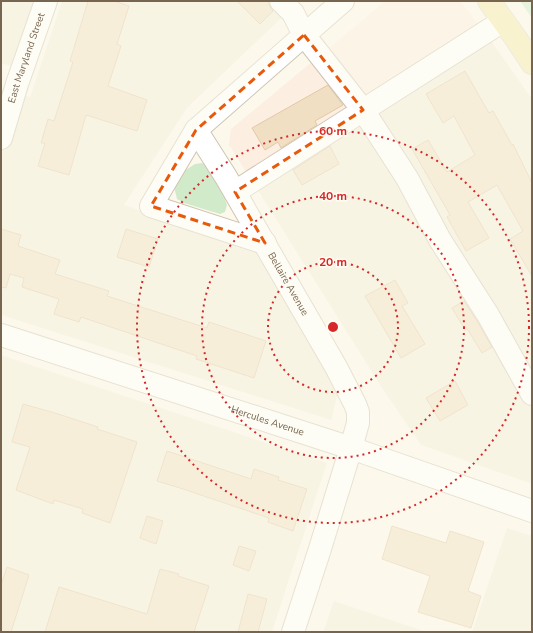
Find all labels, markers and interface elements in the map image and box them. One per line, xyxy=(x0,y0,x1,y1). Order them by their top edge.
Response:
street label: East Maryland Street xyxy=(5,10,48,105)
text: 60 m xyxy=(319,123,347,139)
text: 40 m xyxy=(319,188,347,204)
street label: Bellaire Avenue xyxy=(264,250,312,318)
text: 20 m xyxy=(319,254,347,270)
centre of rings xyxy=(326,320,340,334)
street label: Hercules Avenue xyxy=(229,403,306,439)

